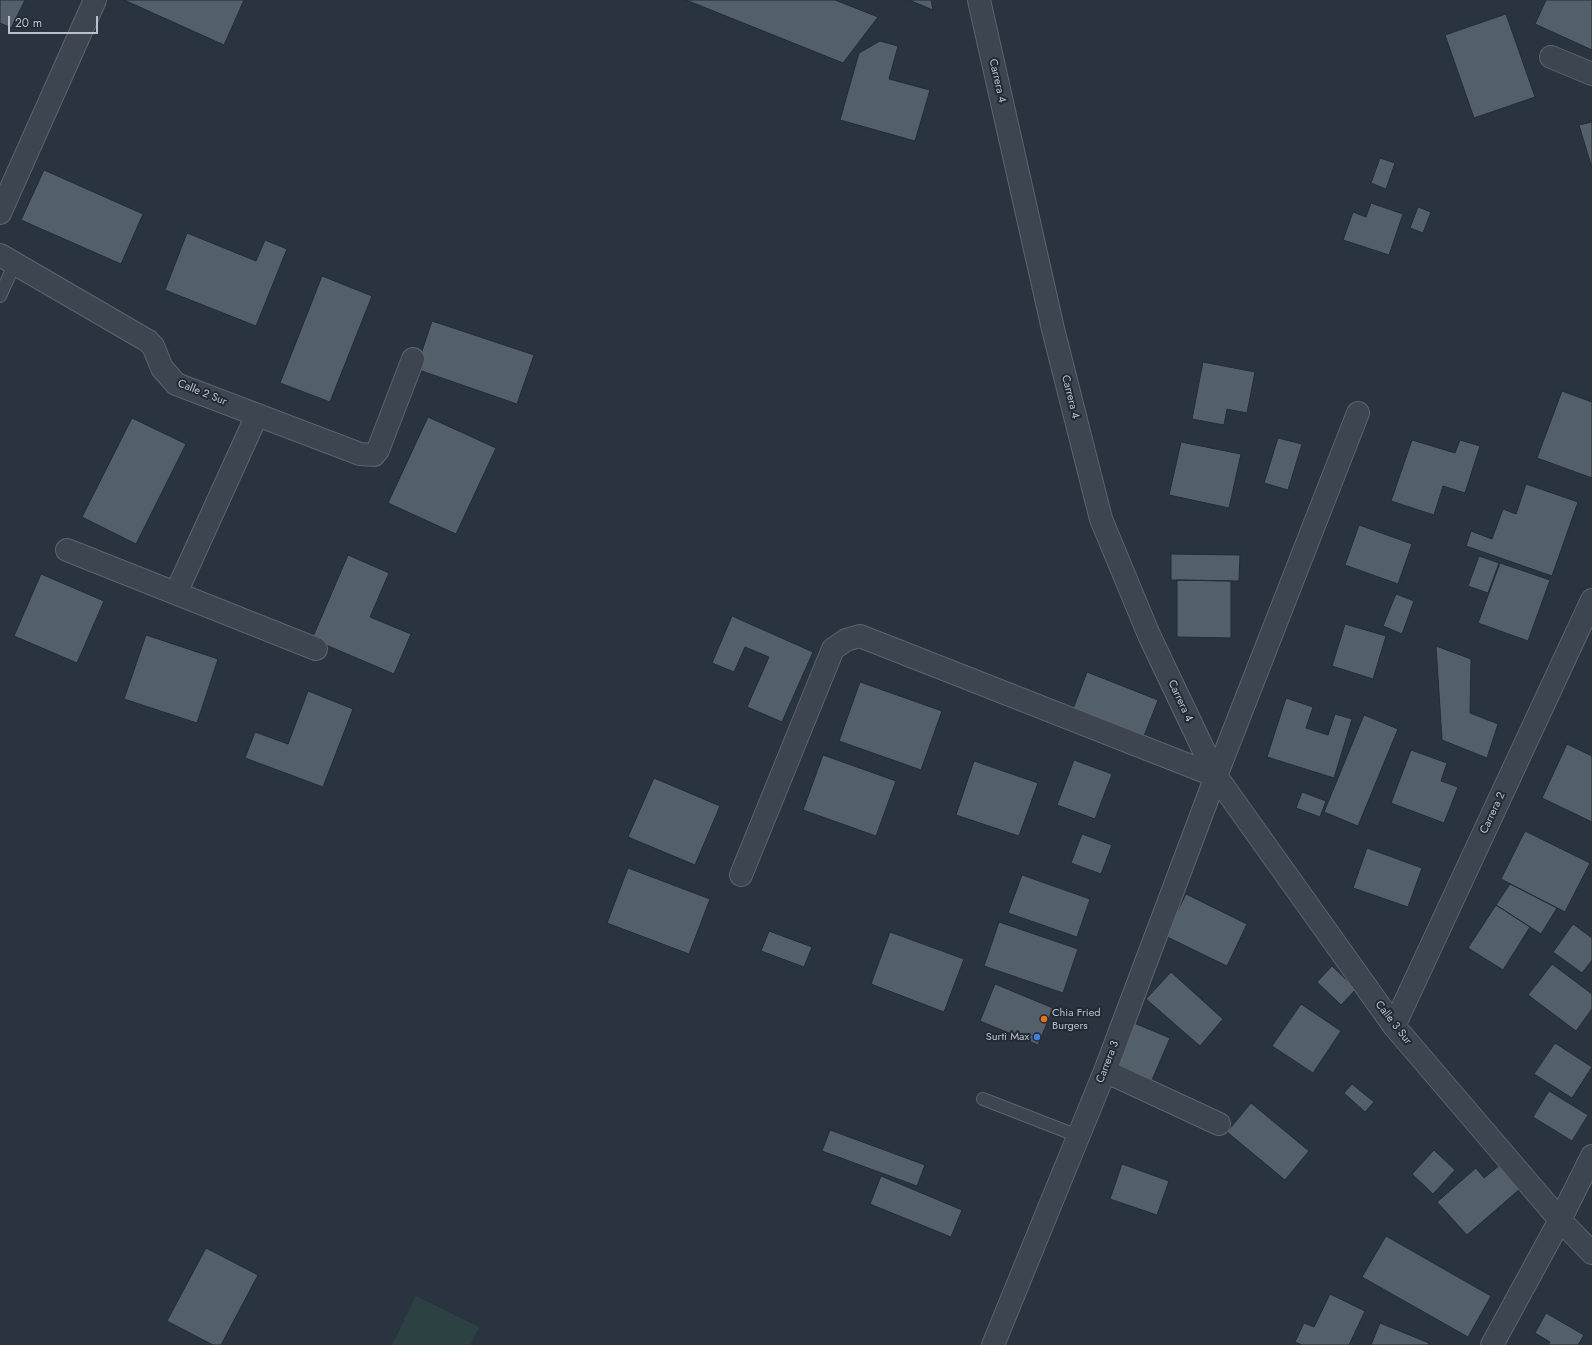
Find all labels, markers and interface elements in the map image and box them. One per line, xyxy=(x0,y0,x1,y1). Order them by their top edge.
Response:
scale bar xyxy=(10,8,100,34)
text: 20 m xyxy=(15,14,42,32)
street label: Carrera 4 xyxy=(986,58,1008,104)
street label: Carrera 4 xyxy=(1058,374,1082,420)
street label: Calle 2 Sur xyxy=(175,377,229,409)
street label: Carrera 4 xyxy=(1165,678,1195,724)
street label: Carrera 2 xyxy=(1478,790,1508,836)
street label: Calle 3 Sur xyxy=(1372,999,1414,1047)
place label: Chia Fried Burgers xyxy=(1052,1006,1101,1032)
marker: Chia Fried Burgers xyxy=(1039,1014,1049,1024)
place label: Surti Max xyxy=(986,1030,1029,1044)
marker: Surti Max xyxy=(1032,1032,1042,1042)
street label: Carrera 3 xyxy=(1094,1039,1122,1085)

